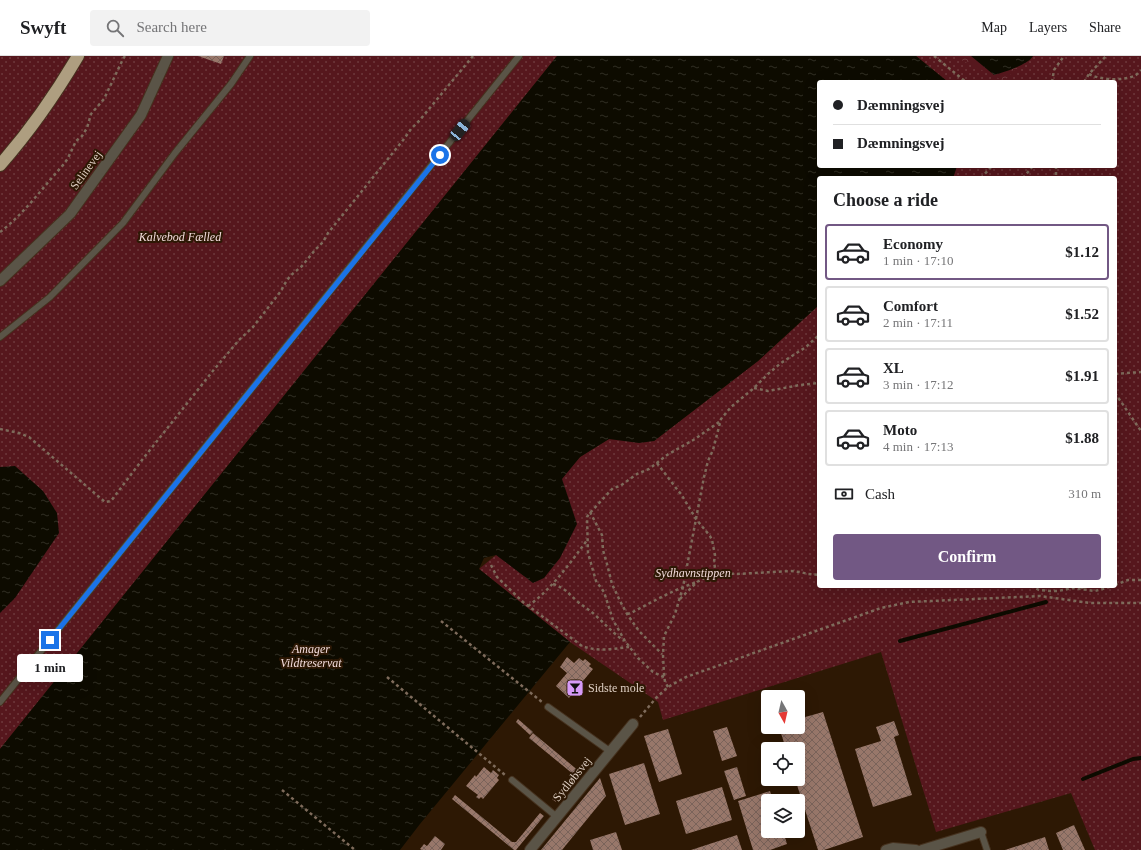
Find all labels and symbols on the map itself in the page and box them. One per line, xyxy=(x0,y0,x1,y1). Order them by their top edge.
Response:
car xyxy=(448,117,472,143)
route start xyxy=(431,146,449,164)
street label: Selinevej xyxy=(67,148,105,192)
park label: Kalvebod Fælled xyxy=(138,230,222,244)
park label: Sydhavnstippen xyxy=(655,566,731,580)
route end xyxy=(41,631,59,649)
park label: Amager Vildtreservat xyxy=(280,642,342,670)
callout: 1 min xyxy=(17,654,83,682)
bar icon: Sidste mole xyxy=(565,678,585,698)
place label: Sidste mole xyxy=(588,681,644,695)
north arrow xyxy=(761,690,805,734)
street label: Sydløbsvej xyxy=(550,754,594,804)

